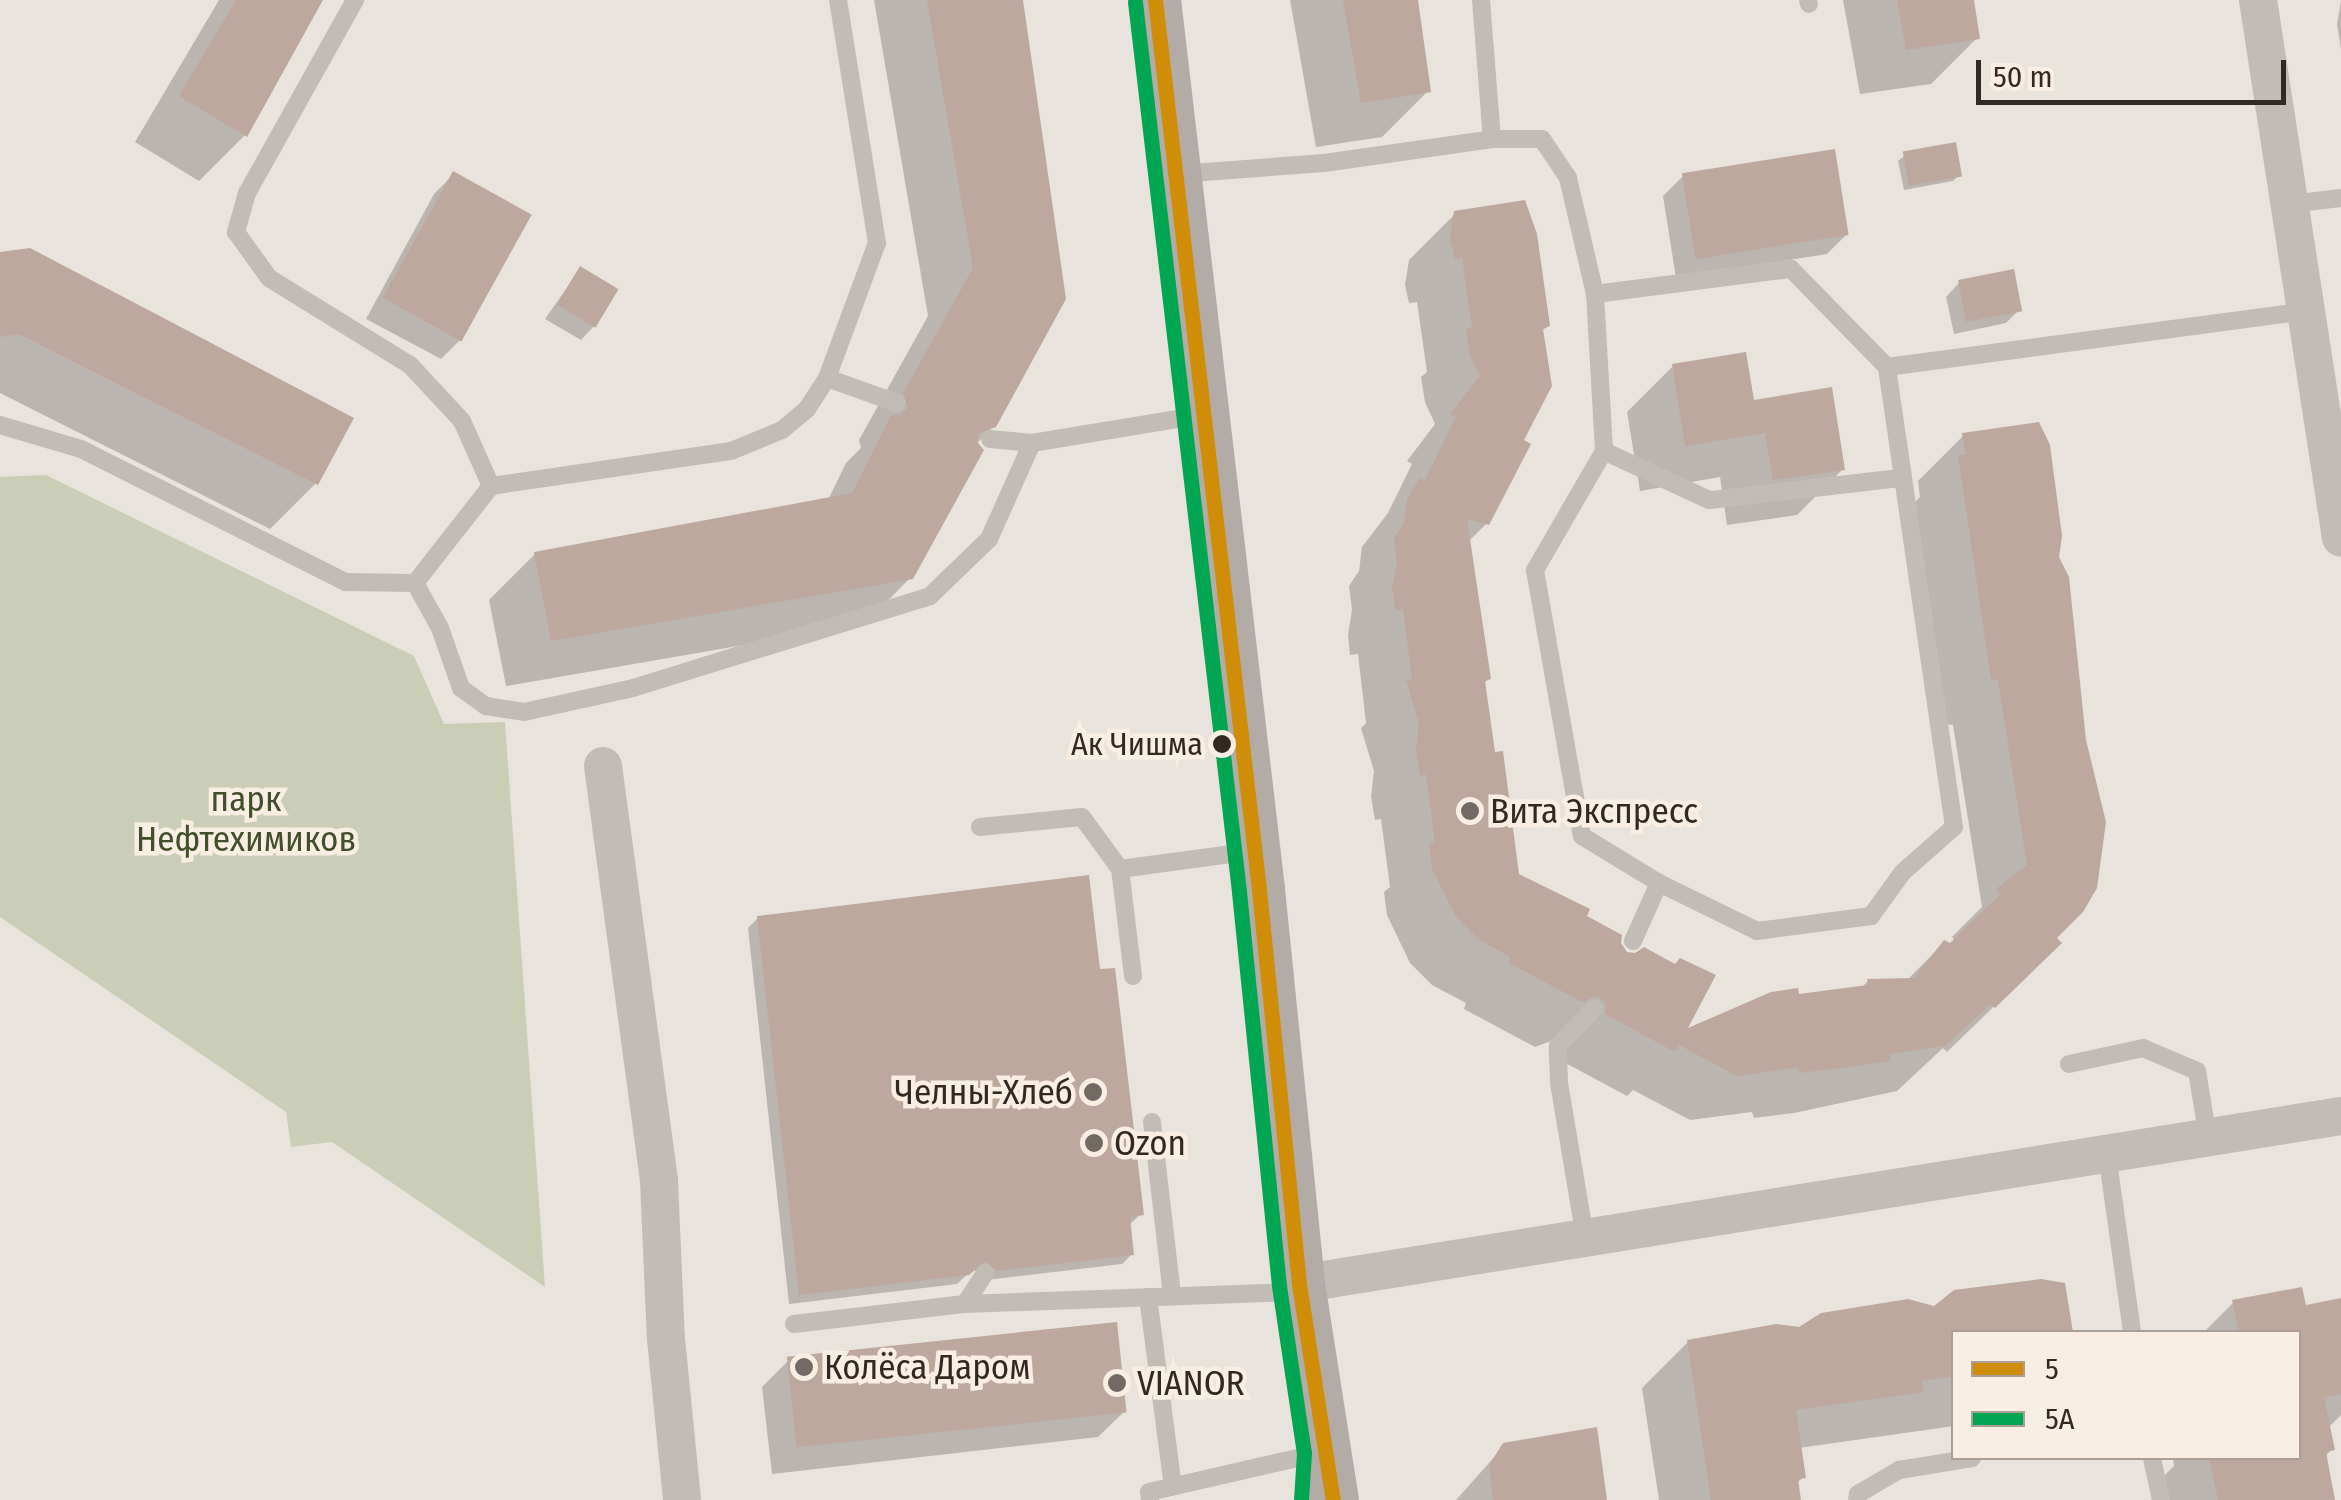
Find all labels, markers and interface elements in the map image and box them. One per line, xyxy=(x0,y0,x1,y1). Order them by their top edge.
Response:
scale bar xyxy=(1981,40,2291,102)
text: 50 m xyxy=(1993,59,2053,95)
place label: Ак Чишма xyxy=(1071,725,1203,763)
marker: Ак Чишма xyxy=(1212,734,1232,754)
park label: парк Нефтехимиков xyxy=(136,778,356,860)
place label: Вита Экспресс xyxy=(1490,790,1698,832)
marker: Вита Экспресс xyxy=(1459,800,1481,822)
place label: Челны-Хлеб xyxy=(895,1071,1073,1113)
marker: Челны-Хлеб xyxy=(1082,1081,1104,1103)
place label: Ozon xyxy=(1114,1122,1186,1164)
marker: Ozon xyxy=(1083,1132,1105,1154)
legend xyxy=(1951,1330,2301,1460)
place label: Колёса Даром xyxy=(824,1346,1030,1388)
text: 5 xyxy=(2045,1351,2059,1387)
marker: Колёса Даром xyxy=(793,1356,815,1378)
place label: VIANOR xyxy=(1137,1362,1245,1404)
marker: VIANOR xyxy=(1106,1372,1128,1394)
text: 5А xyxy=(2045,1401,2075,1437)

